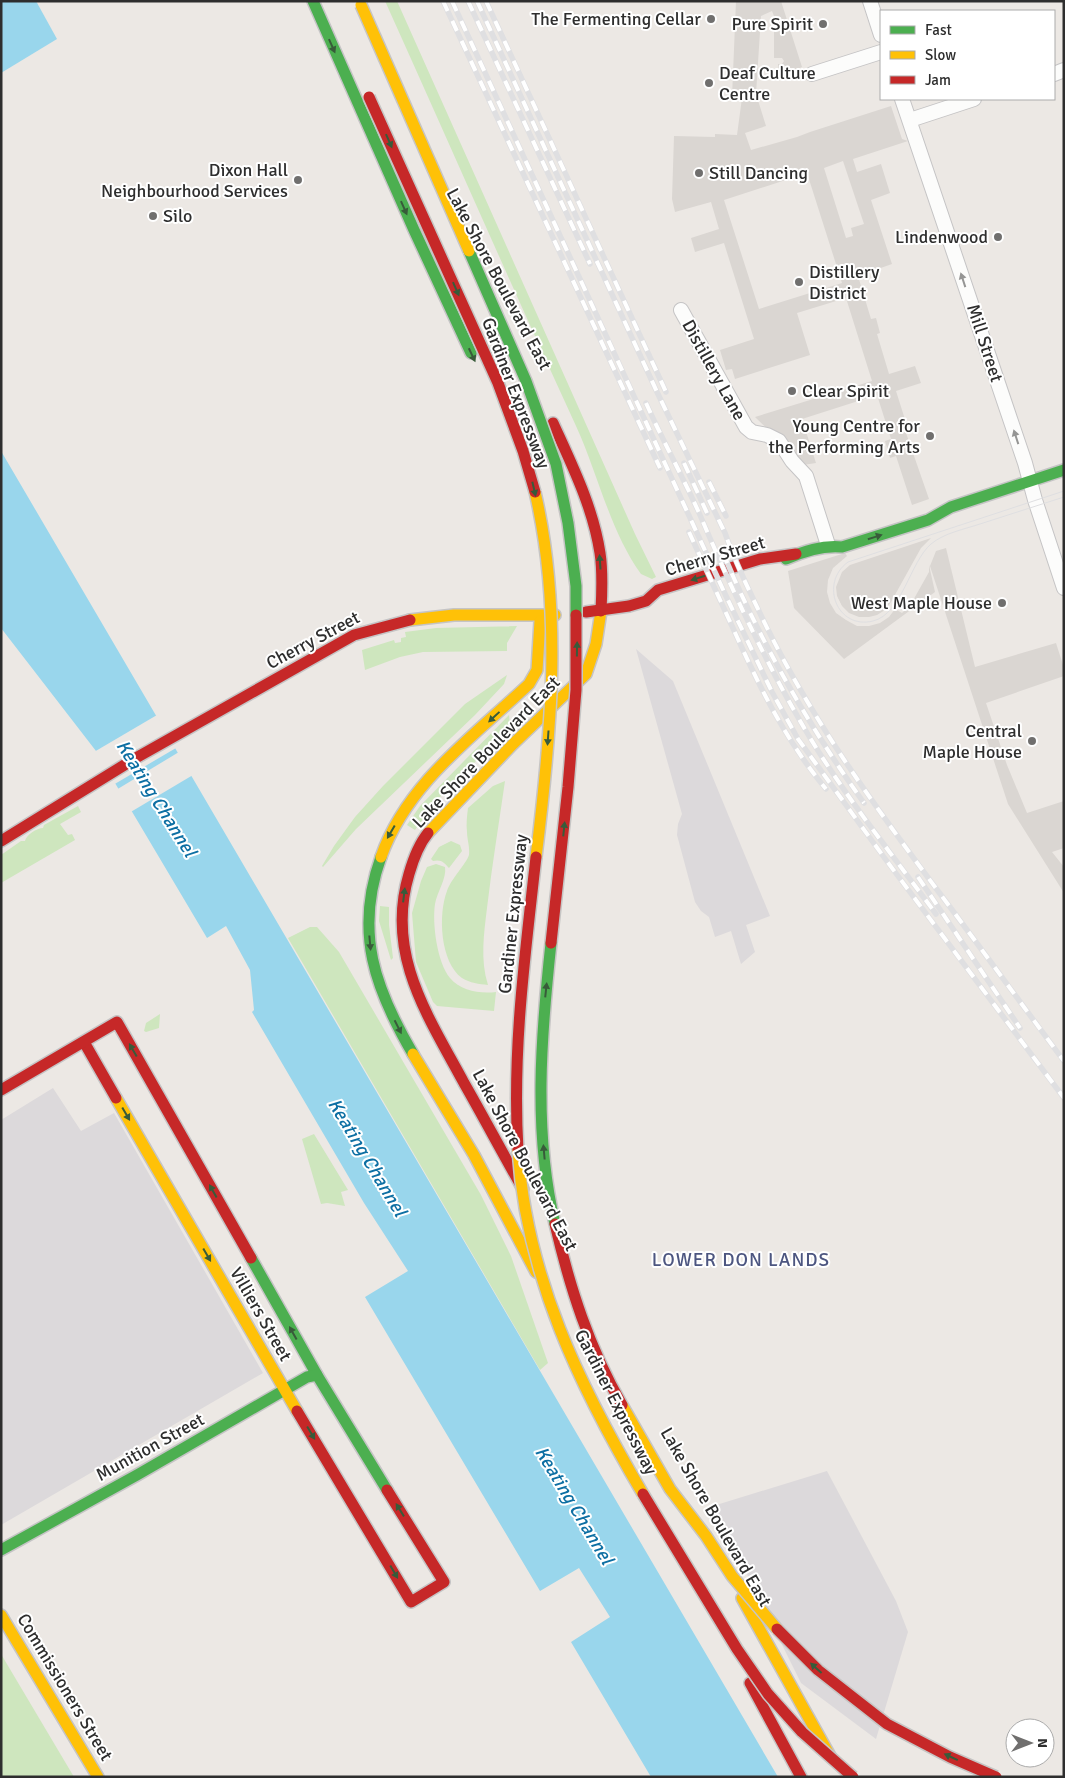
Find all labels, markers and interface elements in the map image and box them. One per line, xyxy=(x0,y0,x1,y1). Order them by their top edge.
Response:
place label: The Fermenting Cellar xyxy=(531,8,701,30)
legend xyxy=(880,10,1055,100)
marker: The Fermenting Cellar xyxy=(705,13,717,25)
place label: Pure Spirit xyxy=(731,13,813,35)
marker: Pure Spirit xyxy=(817,18,829,30)
text: Fast xyxy=(925,21,952,39)
one-way arrow xyxy=(329,39,337,53)
text: Slow xyxy=(925,46,956,64)
place label: Deaf Culture Centre xyxy=(719,62,816,105)
text: Jam xyxy=(925,71,951,89)
marker: Deaf Culture Centre xyxy=(703,77,715,89)
one-way arrow xyxy=(386,134,394,148)
place label: Dixon Hall Neighbourhood Services xyxy=(101,159,288,202)
place label: Still Dancing xyxy=(709,162,808,184)
marker: Still Dancing xyxy=(693,167,705,179)
marker: Dixon Hall Neighbourhood Services xyxy=(292,174,304,186)
street label: Lake Shore Boulevard East xyxy=(442,184,556,374)
one-way arrow xyxy=(400,201,408,215)
place label: Silo xyxy=(163,205,192,227)
marker: Silo xyxy=(147,210,159,222)
place label: Lindenwood xyxy=(895,226,988,248)
marker: Lindenwood xyxy=(992,231,1004,243)
place label: Distillery District xyxy=(809,261,880,304)
one-way arrow xyxy=(959,272,967,287)
marker: Distillery District xyxy=(793,276,805,288)
one-way arrow xyxy=(452,282,460,296)
street label: Mill Street xyxy=(962,301,1008,385)
street label: Gardiner Expressway xyxy=(477,314,555,472)
street label: Distillery Lane xyxy=(677,316,751,424)
one-way arrow xyxy=(468,348,476,362)
place label: Clear Spirit xyxy=(802,380,889,402)
marker: Clear Spirit xyxy=(786,385,798,397)
place label: Young Centre for the Performing Arts xyxy=(769,415,920,458)
one-way arrow xyxy=(1011,429,1019,444)
marker: Young Centre for the Performing Arts xyxy=(924,430,936,442)
one-way arrow xyxy=(530,482,538,497)
street label: Cherry Street xyxy=(663,531,767,581)
one-way arrow xyxy=(868,532,883,540)
one-way arrow xyxy=(596,554,604,570)
one-way arrow xyxy=(691,574,706,582)
place label: West Maple House xyxy=(851,592,992,614)
marker: West Maple House xyxy=(996,597,1008,609)
street label: Cherry Street xyxy=(263,606,363,674)
one-way arrow xyxy=(573,641,581,657)
street label: Lake Shore Boulevard East xyxy=(408,671,564,833)
one-way arrow xyxy=(488,711,500,723)
place label: Central Maple House xyxy=(922,720,1022,763)
one-way arrow xyxy=(544,730,552,746)
water label: Keating Channel xyxy=(111,735,203,863)
marker: Central Maple House xyxy=(1026,735,1038,747)
one-way arrow xyxy=(560,820,568,836)
one-way arrow xyxy=(387,825,395,840)
street label: Gardiner Expressway xyxy=(494,833,532,995)
one-way arrow xyxy=(400,887,408,903)
one-way arrow xyxy=(367,936,375,952)
one-way arrow xyxy=(542,982,550,998)
one-way arrow xyxy=(394,1020,402,1034)
one-way arrow xyxy=(129,1043,137,1057)
street label: Lake Shore Boulevard East xyxy=(468,1065,582,1255)
water label: Keating Channel xyxy=(322,1094,413,1222)
one-way arrow xyxy=(121,1108,130,1121)
one-way arrow xyxy=(540,1144,548,1160)
one-way arrow xyxy=(209,1184,217,1199)
one-way arrow xyxy=(203,1247,211,1262)
district label: LOWER DON LANDS xyxy=(652,1248,830,1272)
street label: Villiers Street xyxy=(225,1263,297,1365)
one-way arrow xyxy=(288,1326,297,1340)
street label: Gardiner Expressway xyxy=(570,1326,662,1479)
street label: Munition Street xyxy=(92,1408,208,1486)
street label: Lake Shore Boulevard East xyxy=(656,1424,776,1610)
one-way arrow xyxy=(306,1426,315,1439)
water label: Keating Channel xyxy=(529,1442,620,1570)
one-way arrow xyxy=(395,1504,405,1517)
one-way arrow xyxy=(389,1566,398,1579)
street label: Commissioners Street xyxy=(12,1609,118,1765)
one-way arrow xyxy=(811,1662,823,1674)
north arrow xyxy=(1005,1718,1055,1768)
text: N xyxy=(1034,1738,1051,1748)
one-way arrow xyxy=(944,1753,959,1762)

